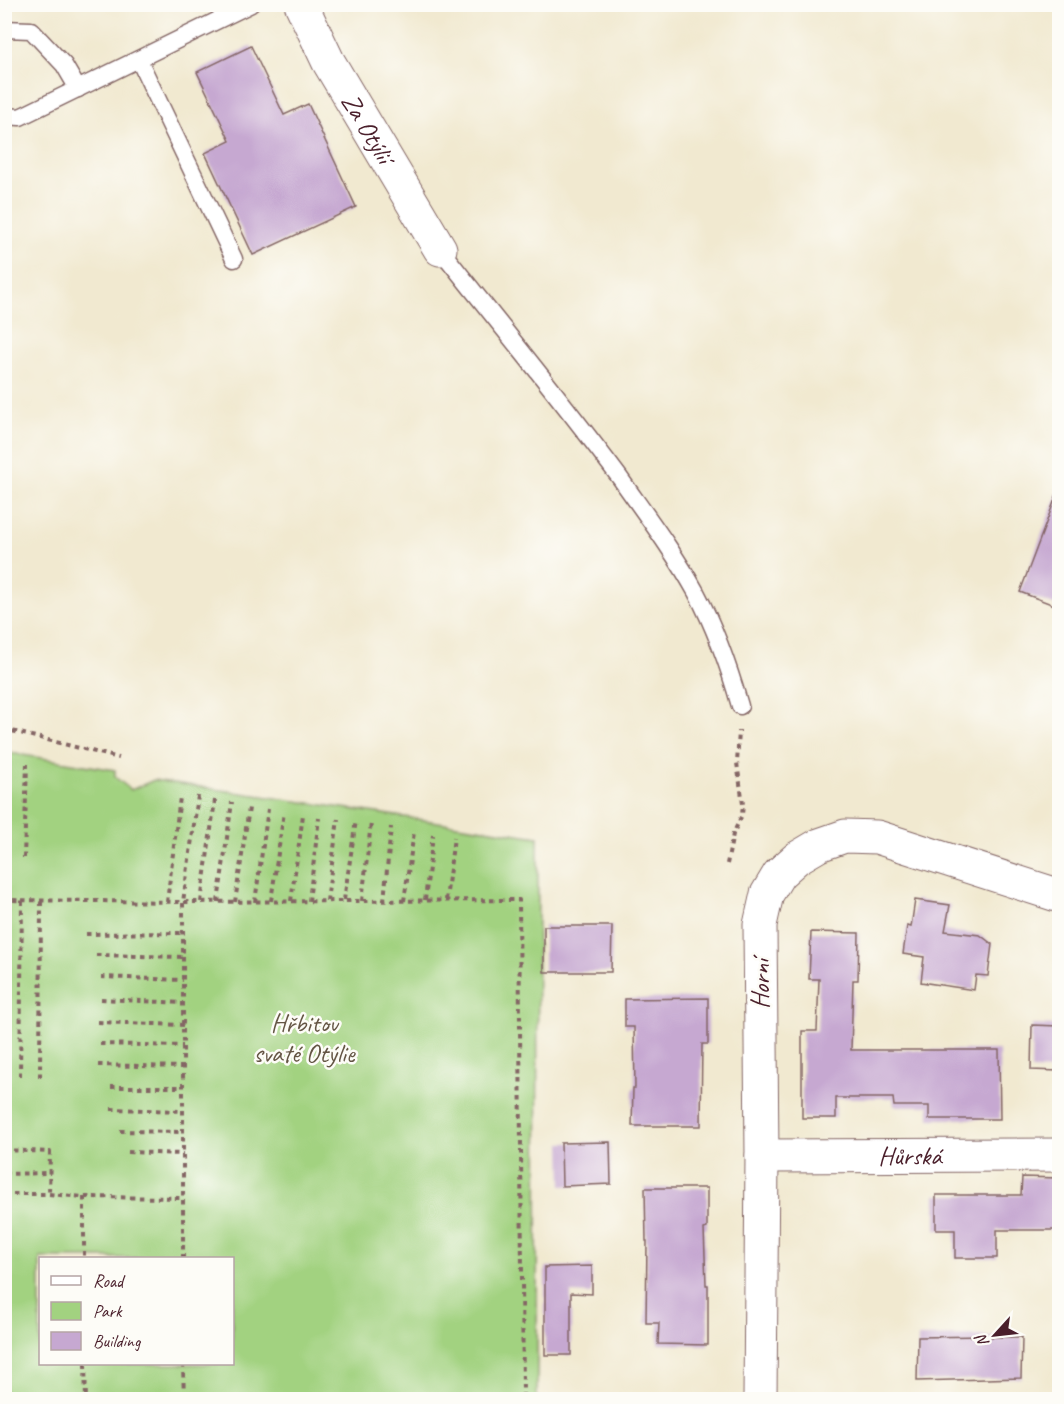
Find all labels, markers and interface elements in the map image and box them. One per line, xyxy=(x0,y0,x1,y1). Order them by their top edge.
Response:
street label: Za Otýlií xyxy=(334,87,404,174)
street label: Horní xyxy=(744,954,777,1009)
park label: Hřbitov svaté Otýlie xyxy=(254,1007,356,1070)
street label: Hůrská xyxy=(878,1139,944,1173)
legend xyxy=(39,1257,234,1365)
text: Road xyxy=(93,1270,126,1292)
text: Park xyxy=(93,1300,123,1322)
north arrow xyxy=(965,1305,1025,1365)
text: Building xyxy=(93,1330,142,1352)
text: N xyxy=(970,1330,994,1350)

